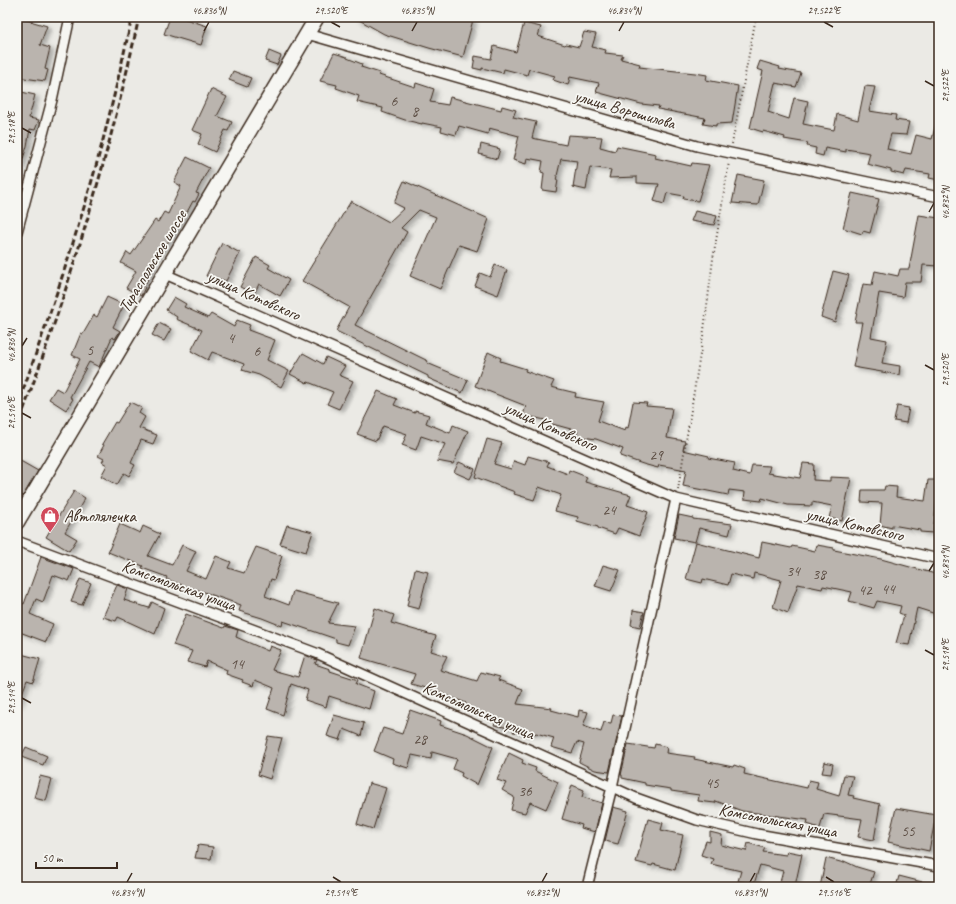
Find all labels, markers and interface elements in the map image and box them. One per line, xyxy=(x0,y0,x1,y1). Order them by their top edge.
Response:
text: 46.836°N xyxy=(192,4,228,17)
text: 29.520°E xyxy=(315,4,349,17)
text: 46.835°N xyxy=(400,4,436,17)
text: 46.834°N xyxy=(607,4,643,17)
text: 29.522°E xyxy=(808,4,842,17)
text: 29.522°E xyxy=(939,68,952,102)
street label: улица Ворошилова xyxy=(571,85,679,134)
house number: 6 xyxy=(391,92,399,111)
house number: 8 xyxy=(412,102,420,121)
text: 29.518°E xyxy=(5,110,18,144)
text: 46.832°N xyxy=(939,184,952,220)
street label: Тираспольское шоссе xyxy=(114,205,192,316)
street label: улица Котовского xyxy=(203,265,304,326)
text: 46.836°N xyxy=(5,327,18,363)
house number: 4 xyxy=(228,329,236,348)
house number: 5 xyxy=(87,341,95,360)
house number: 6 xyxy=(254,342,262,361)
text: 29.520°E xyxy=(939,352,952,386)
text: 29.516°E xyxy=(5,395,18,429)
street label: улица Котовского xyxy=(500,396,601,457)
house number: 29 xyxy=(649,446,664,465)
house number: 24 xyxy=(602,501,617,520)
street label: улица Котовского xyxy=(803,503,907,546)
shop icon: Автолялечка xyxy=(39,505,61,533)
place label: Автолялечка xyxy=(64,506,137,527)
text: 46.831°N xyxy=(939,544,952,580)
street label: Комсомольская улица xyxy=(119,555,240,616)
house number: 34 xyxy=(786,562,801,581)
house number: 38 xyxy=(812,565,827,584)
house number: 44 xyxy=(881,580,896,599)
house number: 42 xyxy=(858,581,873,600)
text: 29.518°E xyxy=(939,637,952,671)
house number: 14 xyxy=(230,655,245,674)
street label: Комсомольская улица xyxy=(420,677,539,745)
text: 29.514°E xyxy=(5,680,18,714)
house number: 28 xyxy=(413,730,428,749)
house number: 45 xyxy=(705,774,720,793)
house number: 36 xyxy=(518,782,533,801)
street label: Комсомольская улица xyxy=(717,799,840,842)
house number: 55 xyxy=(901,822,916,841)
scale bar xyxy=(36,844,117,870)
text: 50 m xyxy=(42,850,64,866)
text: 46.834°N xyxy=(110,886,146,899)
text: 29.514°E xyxy=(325,886,359,899)
text: 46.832°N xyxy=(525,886,561,899)
text: 46.831°N xyxy=(733,886,769,899)
text: 29.516°E xyxy=(818,886,852,899)

